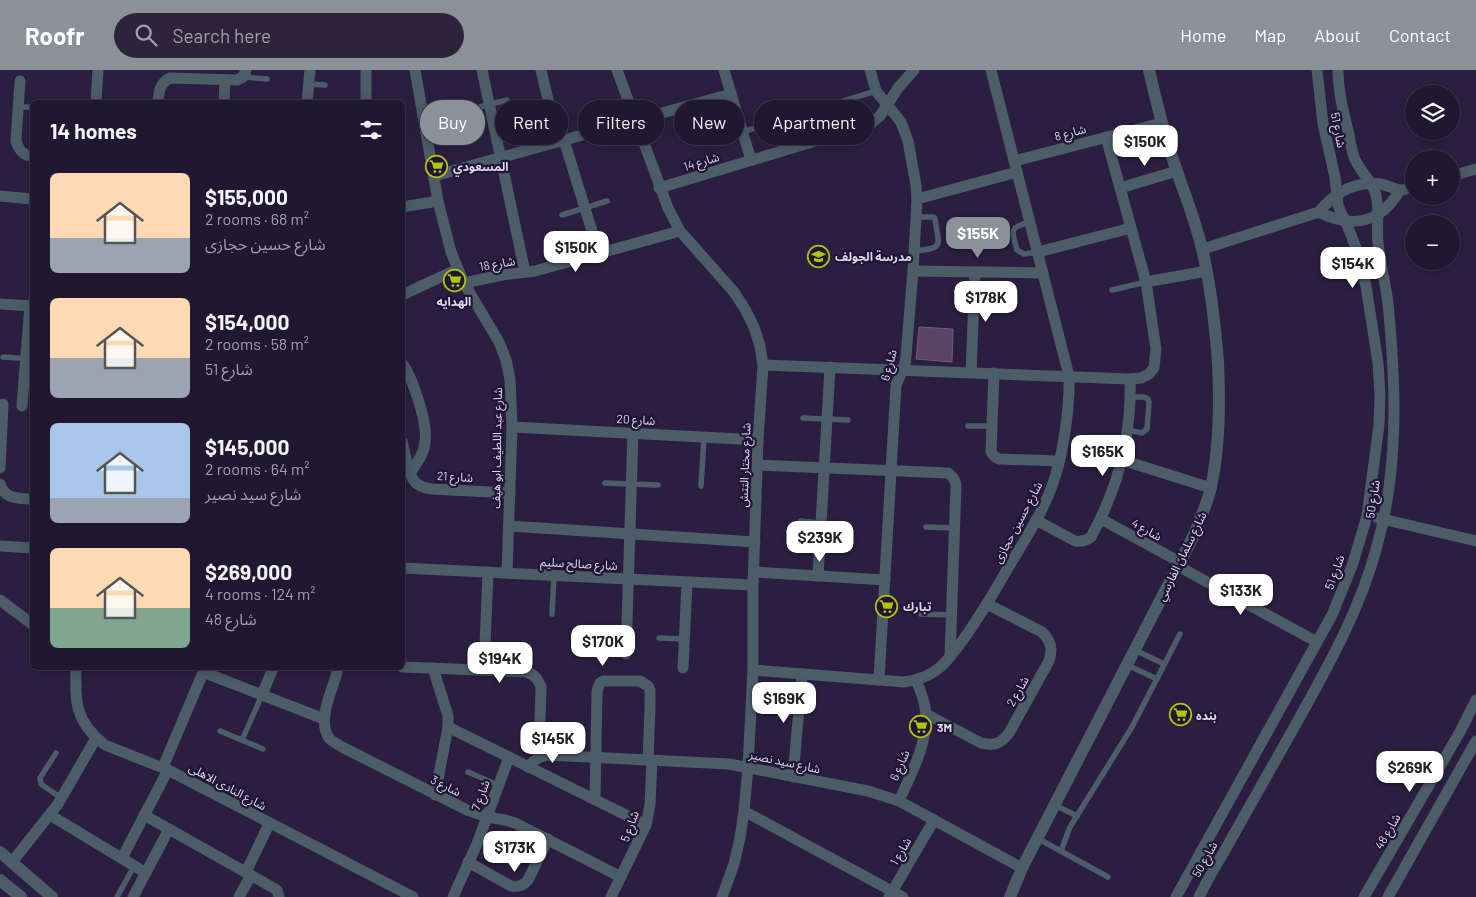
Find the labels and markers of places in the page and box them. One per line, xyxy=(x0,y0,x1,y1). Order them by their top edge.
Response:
pin: $150K xyxy=(1110,124,1180,167)
supermarket icon: المسعودي xyxy=(425,154,449,178)
place label: المسعودي xyxy=(453,159,509,177)
pin: $155K xyxy=(943,216,1013,259)
pin: $150K xyxy=(541,230,611,273)
school or university icon: مدرسة الجولف xyxy=(807,244,831,268)
pin: $154K xyxy=(1318,246,1388,289)
place label: مدرسة الجولف xyxy=(835,249,912,264)
supermarket icon: الهدايه xyxy=(442,268,466,292)
pin: $178K xyxy=(951,280,1021,323)
place label: الهدايه xyxy=(437,294,471,309)
pin: $165K xyxy=(1068,434,1138,477)
pin: $239K xyxy=(785,520,855,563)
pin: $133K xyxy=(1206,574,1276,616)
supermarket icon: تبارك xyxy=(875,594,899,618)
place label: تبارك xyxy=(903,599,932,614)
pin: $170K xyxy=(568,624,638,667)
pin: $194K xyxy=(465,642,535,684)
pin: $169K xyxy=(749,682,819,724)
supermarket icon: بنده xyxy=(1168,703,1192,727)
place label: بنده xyxy=(1196,708,1217,723)
supermarket icon: 3M xyxy=(909,715,933,739)
place label: 3M xyxy=(937,720,952,734)
pin: $145K xyxy=(518,722,588,764)
pin: $269K xyxy=(1375,750,1445,793)
pin: $173K xyxy=(480,830,550,873)

